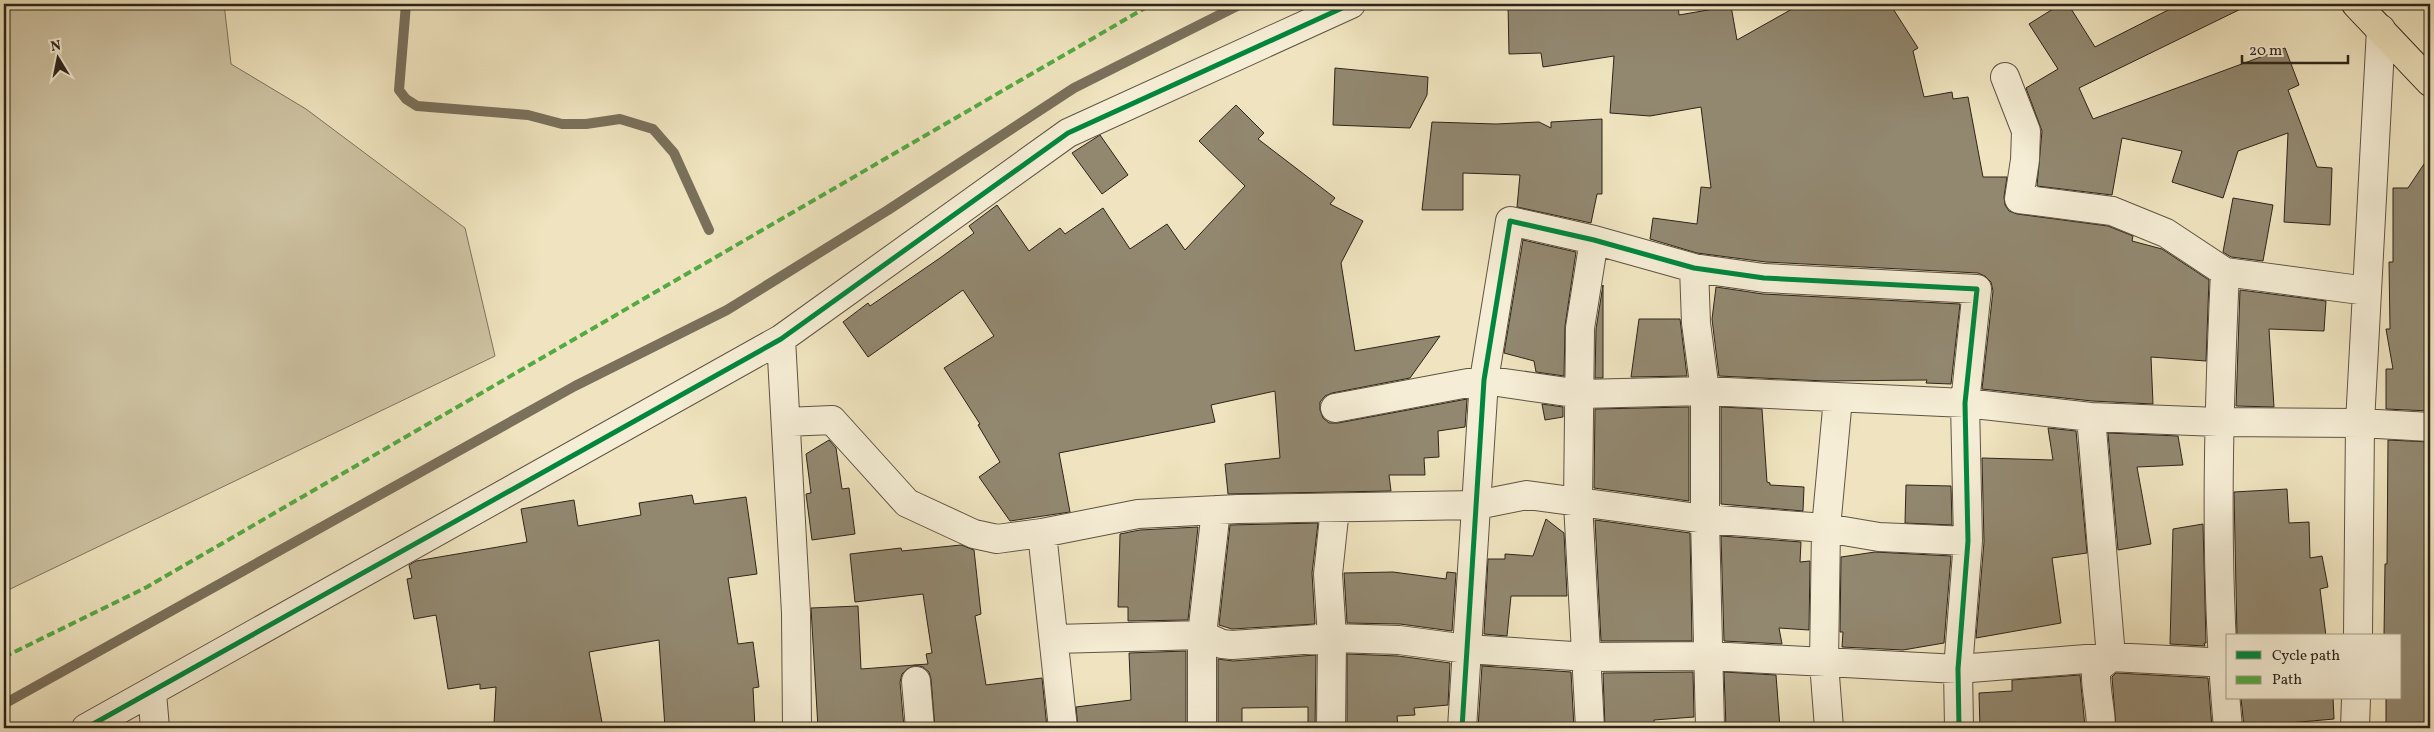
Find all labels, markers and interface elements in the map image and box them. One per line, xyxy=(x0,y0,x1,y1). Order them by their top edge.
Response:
north arrow xyxy=(32,32,82,82)
scale bar xyxy=(2242,32,2348,64)
text: N xyxy=(49,36,63,57)
text: 20 m xyxy=(2249,41,2282,62)
legend xyxy=(2226,634,2402,700)
text: Cycle path xyxy=(2272,646,2340,667)
text: Path xyxy=(2272,670,2302,691)

